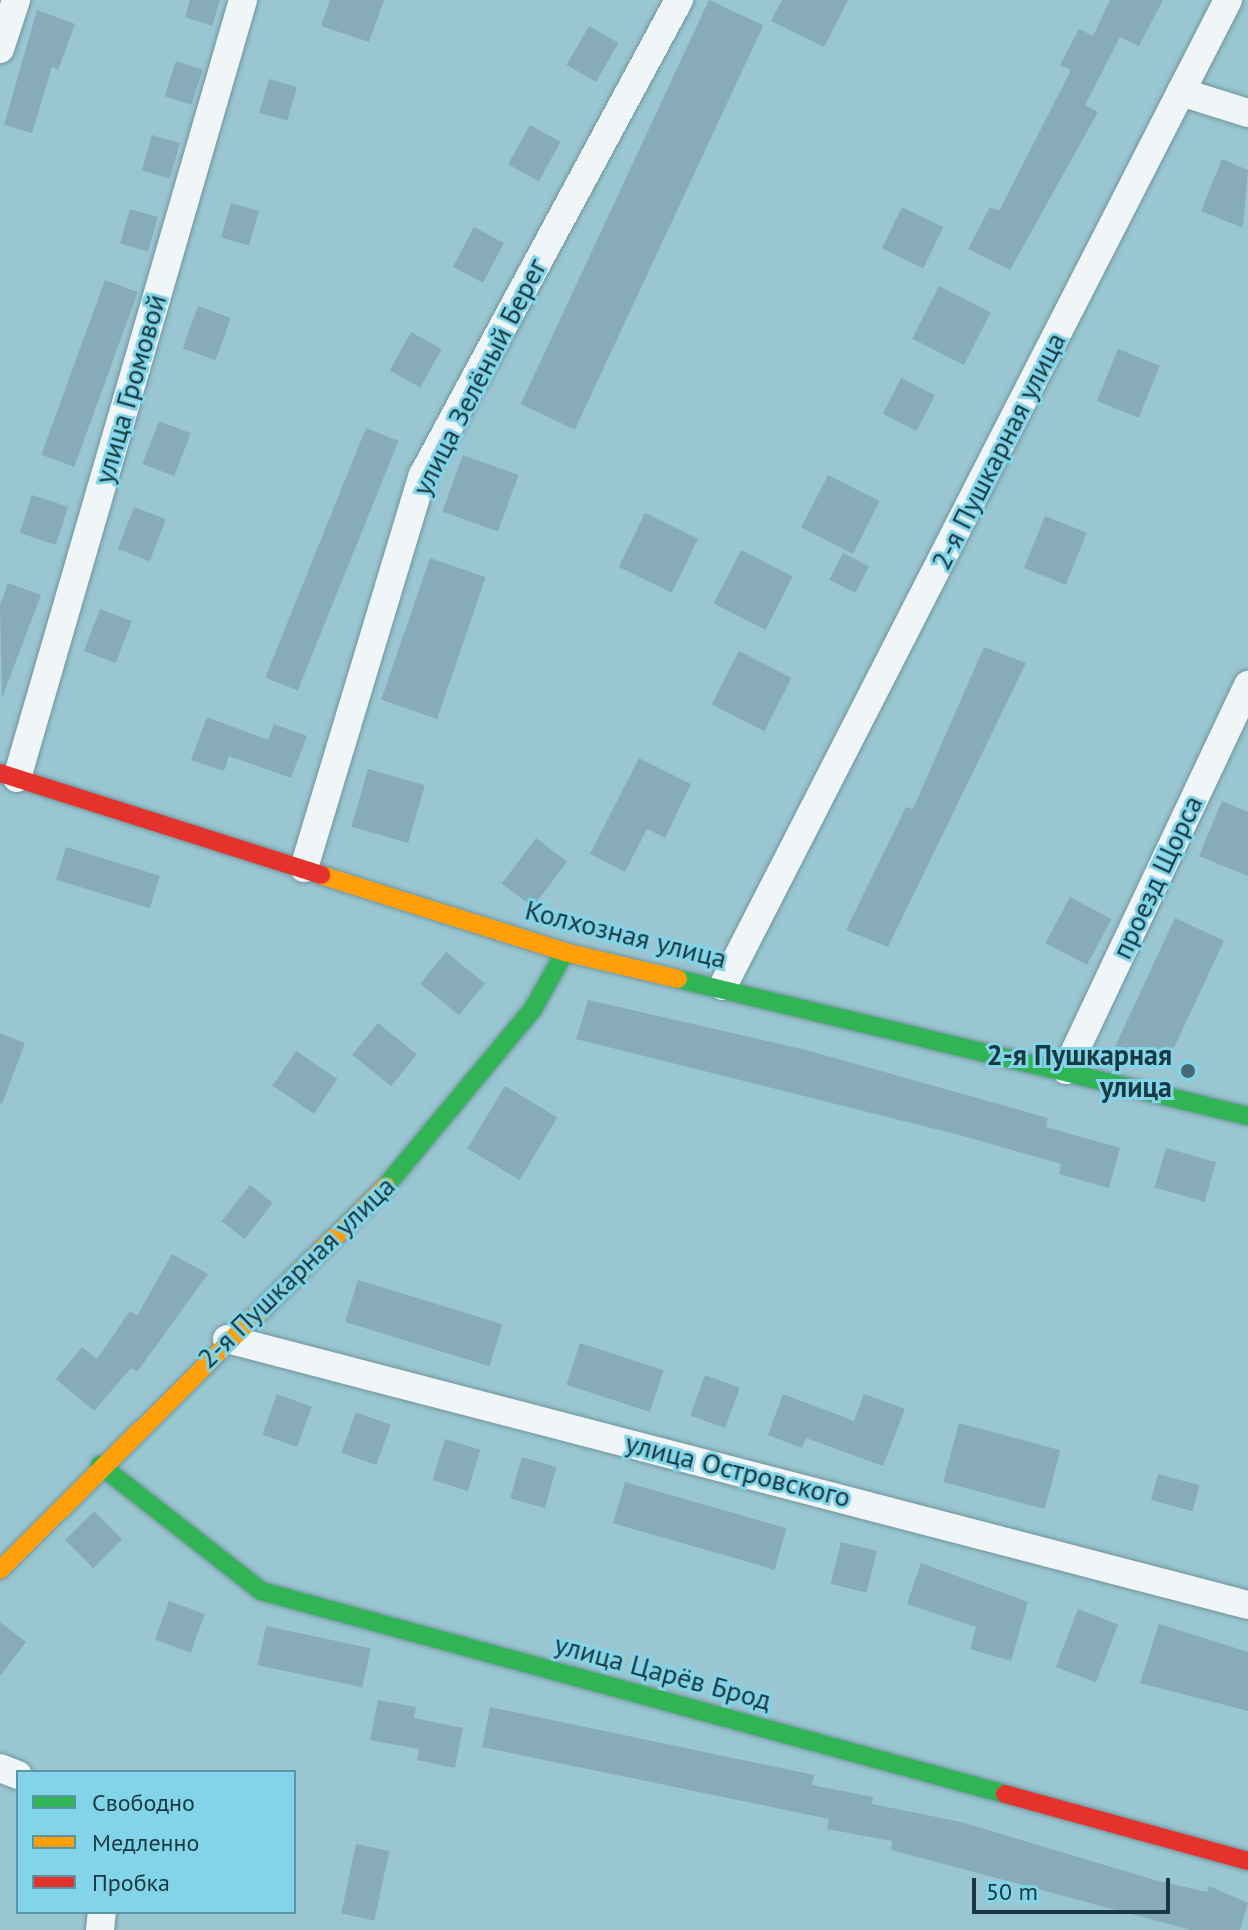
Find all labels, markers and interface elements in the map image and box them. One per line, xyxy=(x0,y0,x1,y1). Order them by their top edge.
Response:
street label: улица Зелёный Берег xyxy=(405,253,553,501)
street label: улица Громовой xyxy=(87,290,173,488)
street label: 2-я Пушкарная улица xyxy=(924,327,1072,575)
street label: проезд Щорса xyxy=(1105,790,1209,964)
street label: Колхозная улица xyxy=(522,893,730,975)
place label: 2-я Пушкарная улица xyxy=(987,1038,1172,1104)
marker: 2-я Пушкарная улица xyxy=(1179,1062,1197,1080)
street label: 2-я Пушкарная улица xyxy=(190,1169,402,1375)
street label: улица Островского xyxy=(622,1426,854,1514)
street label: улица Царёв Брод xyxy=(551,1627,775,1717)
legend xyxy=(16,1770,296,1914)
text: Свободно xyxy=(92,1787,195,1818)
text: Медленно xyxy=(92,1827,199,1858)
scale bar xyxy=(976,1862,1174,1912)
text: Пробка xyxy=(92,1867,170,1898)
text: 50 m xyxy=(986,1876,1038,1907)

